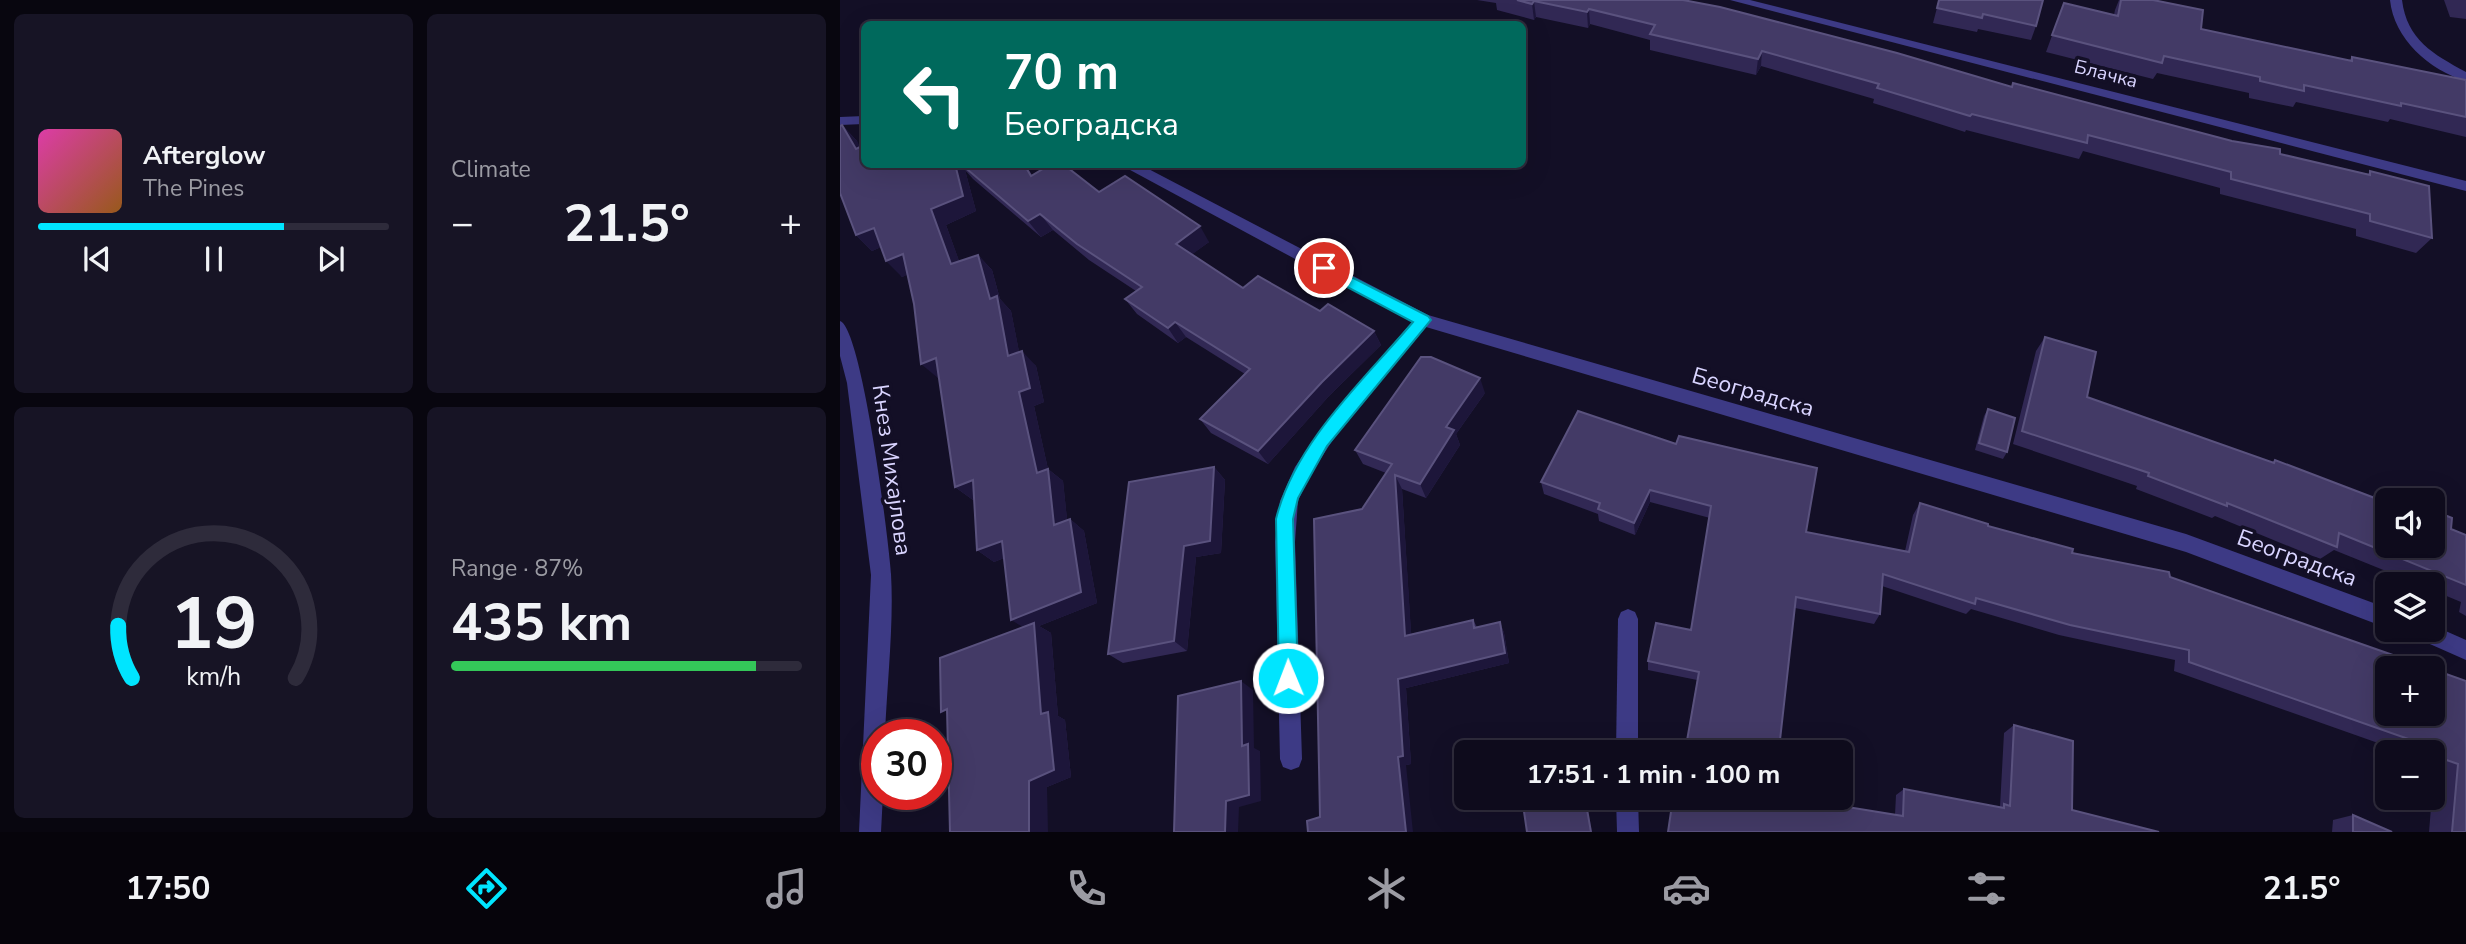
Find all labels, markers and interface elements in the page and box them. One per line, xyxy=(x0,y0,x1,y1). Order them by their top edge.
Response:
text: 70 m xyxy=(1004,39,1119,106)
icon: left xyxy=(889,49,980,140)
street label: Блачка xyxy=(2072,54,2140,94)
text: Београдска xyxy=(1004,103,1179,146)
text: Afterglow xyxy=(143,138,266,173)
text: Climate xyxy=(451,154,531,185)
text: The Pines xyxy=(143,173,244,204)
text: 21.5° xyxy=(563,188,690,259)
text: − xyxy=(451,198,474,249)
text: + xyxy=(779,198,802,249)
pin xyxy=(1294,238,1354,298)
icon: previous xyxy=(78,240,116,278)
icon: pause xyxy=(195,240,233,278)
icon: next xyxy=(312,240,350,278)
icon: arrive xyxy=(1305,249,1343,287)
street label: Београдска xyxy=(1688,360,1818,424)
street label: Кнез Михајлова xyxy=(865,382,919,558)
map controls xyxy=(2375,488,2445,810)
button: sound xyxy=(2375,488,2445,558)
street label: Београдска xyxy=(2233,522,2361,594)
text: Range · 87% xyxy=(451,553,583,584)
button: layers xyxy=(2375,572,2445,642)
text: 19 xyxy=(170,575,257,675)
text: 435 km xyxy=(451,587,632,658)
position arrow xyxy=(1251,641,1325,715)
button: + xyxy=(2375,656,2445,726)
text: km/h xyxy=(186,660,241,694)
speed limit sign: 30 xyxy=(861,719,952,810)
button: − xyxy=(2375,740,2445,810)
text: 17:51 · 1 min · 100 m xyxy=(1527,757,1780,792)
icon: directions xyxy=(462,864,511,913)
icon: music xyxy=(762,864,811,913)
icon: phone xyxy=(1062,864,1111,913)
icon: climate xyxy=(1362,864,1411,913)
icon: car xyxy=(1662,864,1711,913)
icon: filters xyxy=(1962,864,2011,913)
text: 17:50 xyxy=(126,867,210,910)
text: 21.5° xyxy=(2263,867,2340,910)

